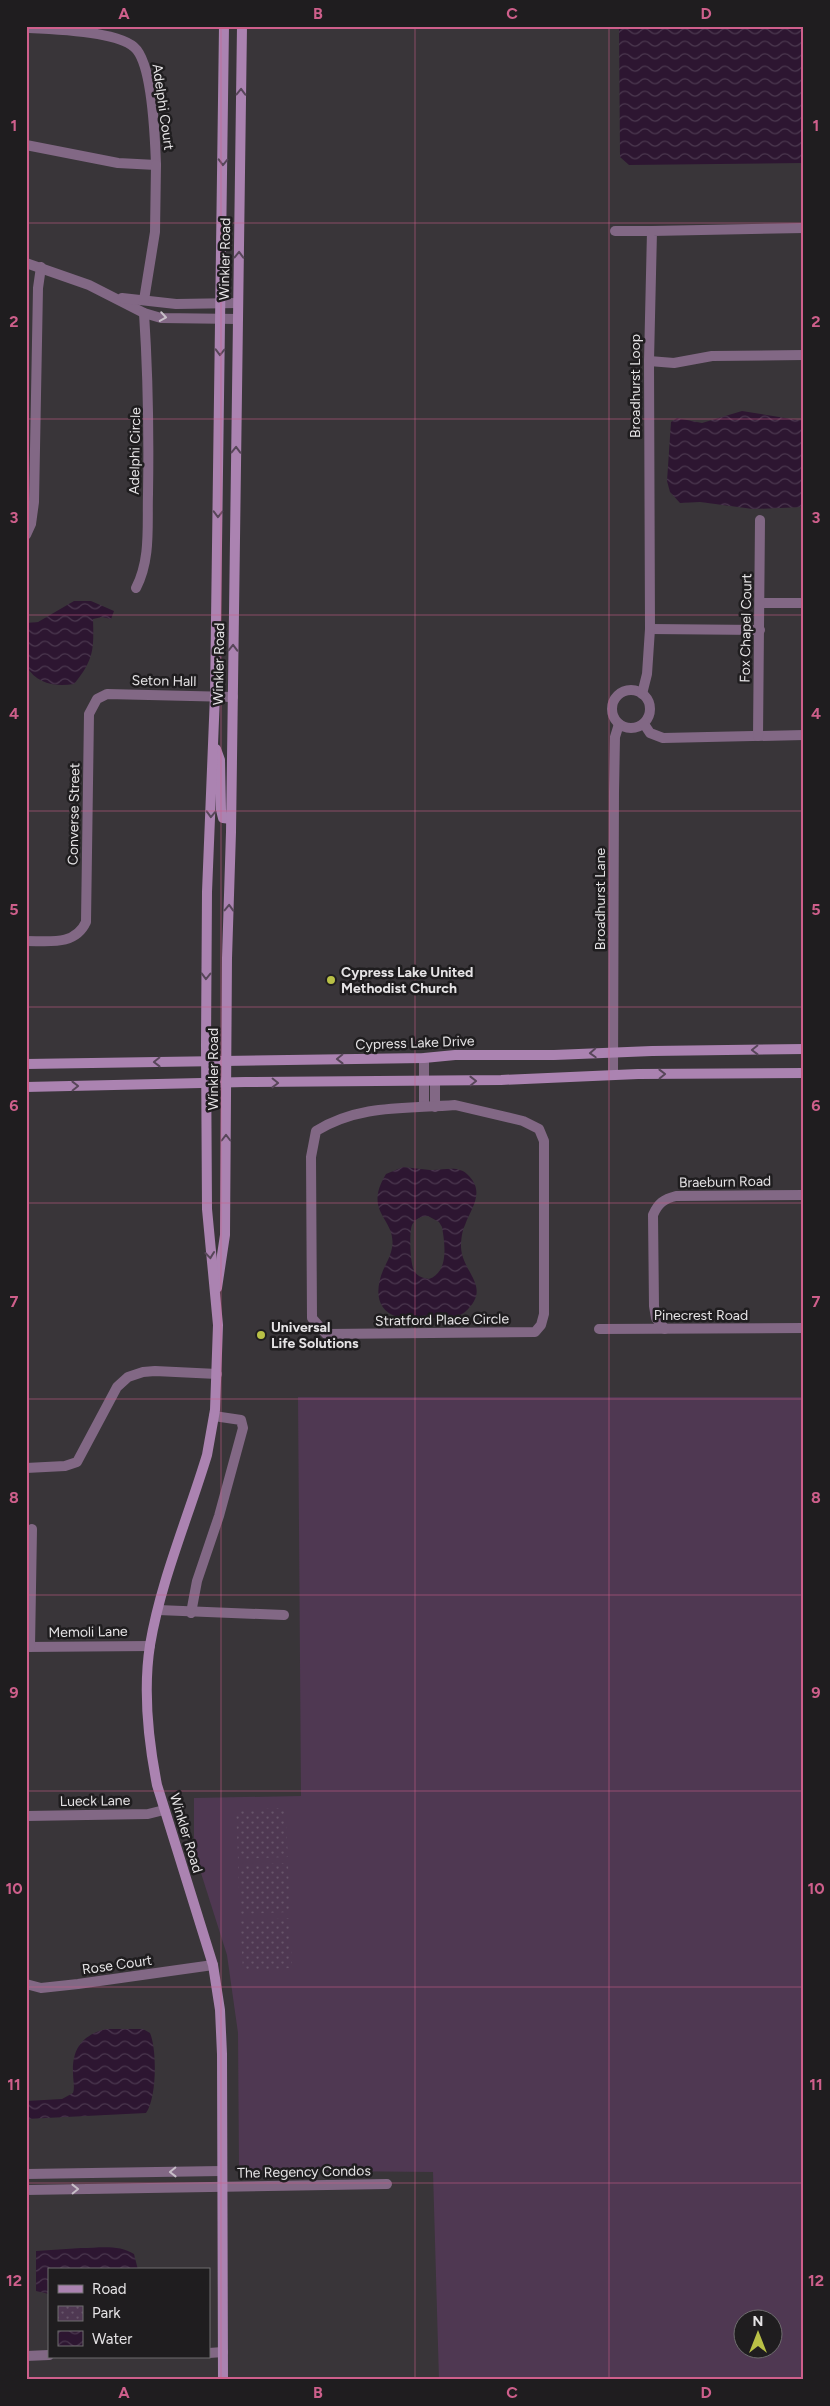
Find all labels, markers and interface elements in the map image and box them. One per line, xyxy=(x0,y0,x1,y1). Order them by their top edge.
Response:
text: A xyxy=(118,4,130,23)
text: B xyxy=(313,4,323,23)
text: C xyxy=(506,4,518,23)
text: D xyxy=(700,4,712,23)
street label: Adelphi Court xyxy=(149,63,177,151)
one-way arrow xyxy=(236,88,246,96)
text: 1 xyxy=(11,116,17,135)
text: 1 xyxy=(813,116,819,135)
one-way arrow xyxy=(217,159,228,167)
street label: Winkler Road xyxy=(216,218,234,300)
one-way arrow xyxy=(234,250,244,258)
one-way arrow xyxy=(159,311,167,322)
text: 2 xyxy=(9,312,19,331)
text: 2 xyxy=(811,312,821,331)
street label: Broadhurst Loop xyxy=(627,334,644,438)
one-way arrow xyxy=(215,348,225,356)
street label: Adelphi Circle xyxy=(126,407,144,495)
one-way arrow xyxy=(231,446,241,454)
text: 3 xyxy=(10,508,19,527)
text: 3 xyxy=(812,508,821,527)
one-way arrow xyxy=(212,511,223,519)
street label: Fox Chapel Court xyxy=(737,573,755,683)
street label: Winkler Road xyxy=(210,623,228,705)
one-way arrow xyxy=(228,644,238,652)
street label: Seton Hall xyxy=(132,672,196,690)
text: 4 xyxy=(9,704,19,723)
text: 4 xyxy=(811,704,821,723)
street label: Converse Street xyxy=(65,763,83,865)
one-way arrow xyxy=(205,810,216,818)
street label: Broadhurst Lane xyxy=(592,848,609,950)
text: 5 xyxy=(9,900,19,919)
text: 5 xyxy=(811,900,821,919)
one-way arrow xyxy=(223,904,234,912)
place label: Cypress Lake United Methodist Church xyxy=(341,964,473,997)
one-way arrow xyxy=(201,973,211,981)
marker: Cypress Lake United Methodist Church xyxy=(325,974,337,986)
street label: Winkler Road xyxy=(205,1028,222,1110)
street label: Cypress Lake Drive xyxy=(355,1032,475,1054)
one-way arrow xyxy=(751,1045,758,1055)
one-way arrow xyxy=(588,1048,596,1059)
one-way arrow xyxy=(336,1054,344,1064)
one-way arrow xyxy=(153,1057,160,1067)
one-way arrow xyxy=(658,1069,666,1079)
one-way arrow xyxy=(469,1076,477,1086)
one-way arrow xyxy=(272,1078,280,1088)
one-way arrow xyxy=(72,1081,79,1091)
text: 6 xyxy=(9,1096,19,1115)
text: 6 xyxy=(811,1096,821,1115)
one-way arrow xyxy=(221,1134,231,1142)
street label: Braeburn Road xyxy=(679,1173,771,1191)
one-way arrow xyxy=(204,1251,215,1259)
text: 7 xyxy=(10,1292,19,1311)
text: 7 xyxy=(812,1292,821,1311)
street label: Pinecrest Road xyxy=(654,1307,748,1324)
street label: Stratford Place Circle xyxy=(375,1310,510,1330)
place label: Universal Life Solutions xyxy=(271,1319,359,1352)
marker: Universal Life Solutions xyxy=(255,1329,267,1341)
text: 8 xyxy=(9,1488,19,1507)
text: 8 xyxy=(811,1488,821,1507)
street label: Memoli Lane xyxy=(48,1623,128,1641)
text: 9 xyxy=(9,1683,19,1702)
text: 9 xyxy=(811,1683,821,1702)
street label: Winkler Road xyxy=(166,1791,206,1875)
street label: Lueck Lane xyxy=(60,1792,131,1810)
text: 10 xyxy=(5,1879,23,1898)
text: 10 xyxy=(807,1879,825,1898)
street label: Rose Court xyxy=(81,1952,153,1978)
text: 11 xyxy=(7,2075,21,2094)
text: 11 xyxy=(809,2075,823,2094)
street label: The Regency Condos xyxy=(237,2162,371,2182)
one-way arrow xyxy=(169,2166,177,2177)
one-way arrow xyxy=(71,2184,79,2195)
legend xyxy=(48,2268,210,2358)
text: 12 xyxy=(6,2271,22,2290)
text: 12 xyxy=(808,2271,824,2290)
text: Road xyxy=(92,2280,127,2298)
text: Park xyxy=(92,2304,121,2322)
north arrow xyxy=(732,2308,782,2358)
text: N xyxy=(753,2313,763,2330)
text: Water xyxy=(92,2330,132,2348)
text: A xyxy=(118,2383,130,2402)
text: B xyxy=(313,2383,323,2402)
text: C xyxy=(506,2383,518,2402)
text: D xyxy=(700,2383,712,2402)

